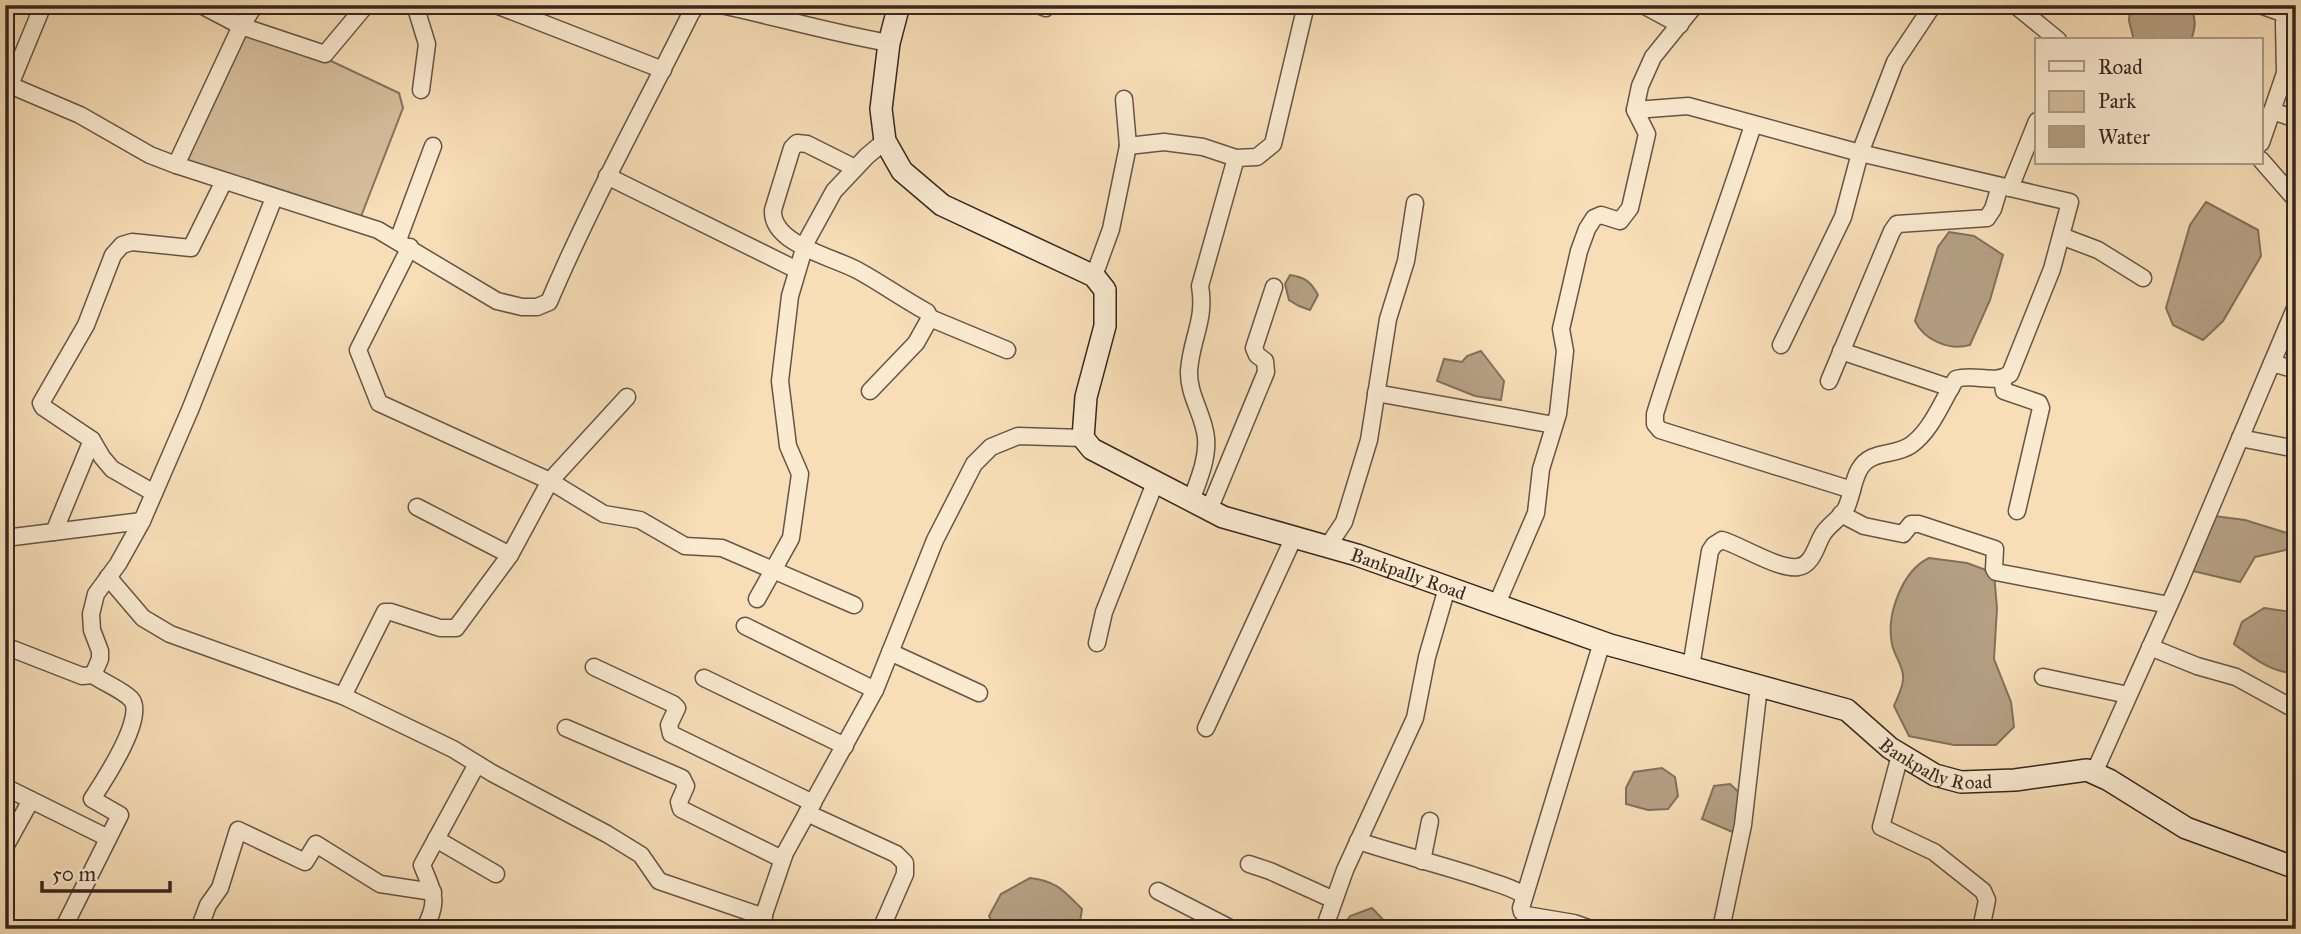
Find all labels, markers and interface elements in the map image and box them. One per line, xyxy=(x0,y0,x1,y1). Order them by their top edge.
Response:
legend xyxy=(2035,38,2262,164)
text: Road xyxy=(2098,54,2143,80)
text: Park xyxy=(2098,88,2136,114)
text: Water xyxy=(2098,124,2150,150)
street label: Bankpally Road xyxy=(1348,543,1470,605)
street label: Bankpally Road xyxy=(1874,733,1993,795)
scale bar xyxy=(42,850,170,894)
text: 50 m xyxy=(52,861,97,887)

